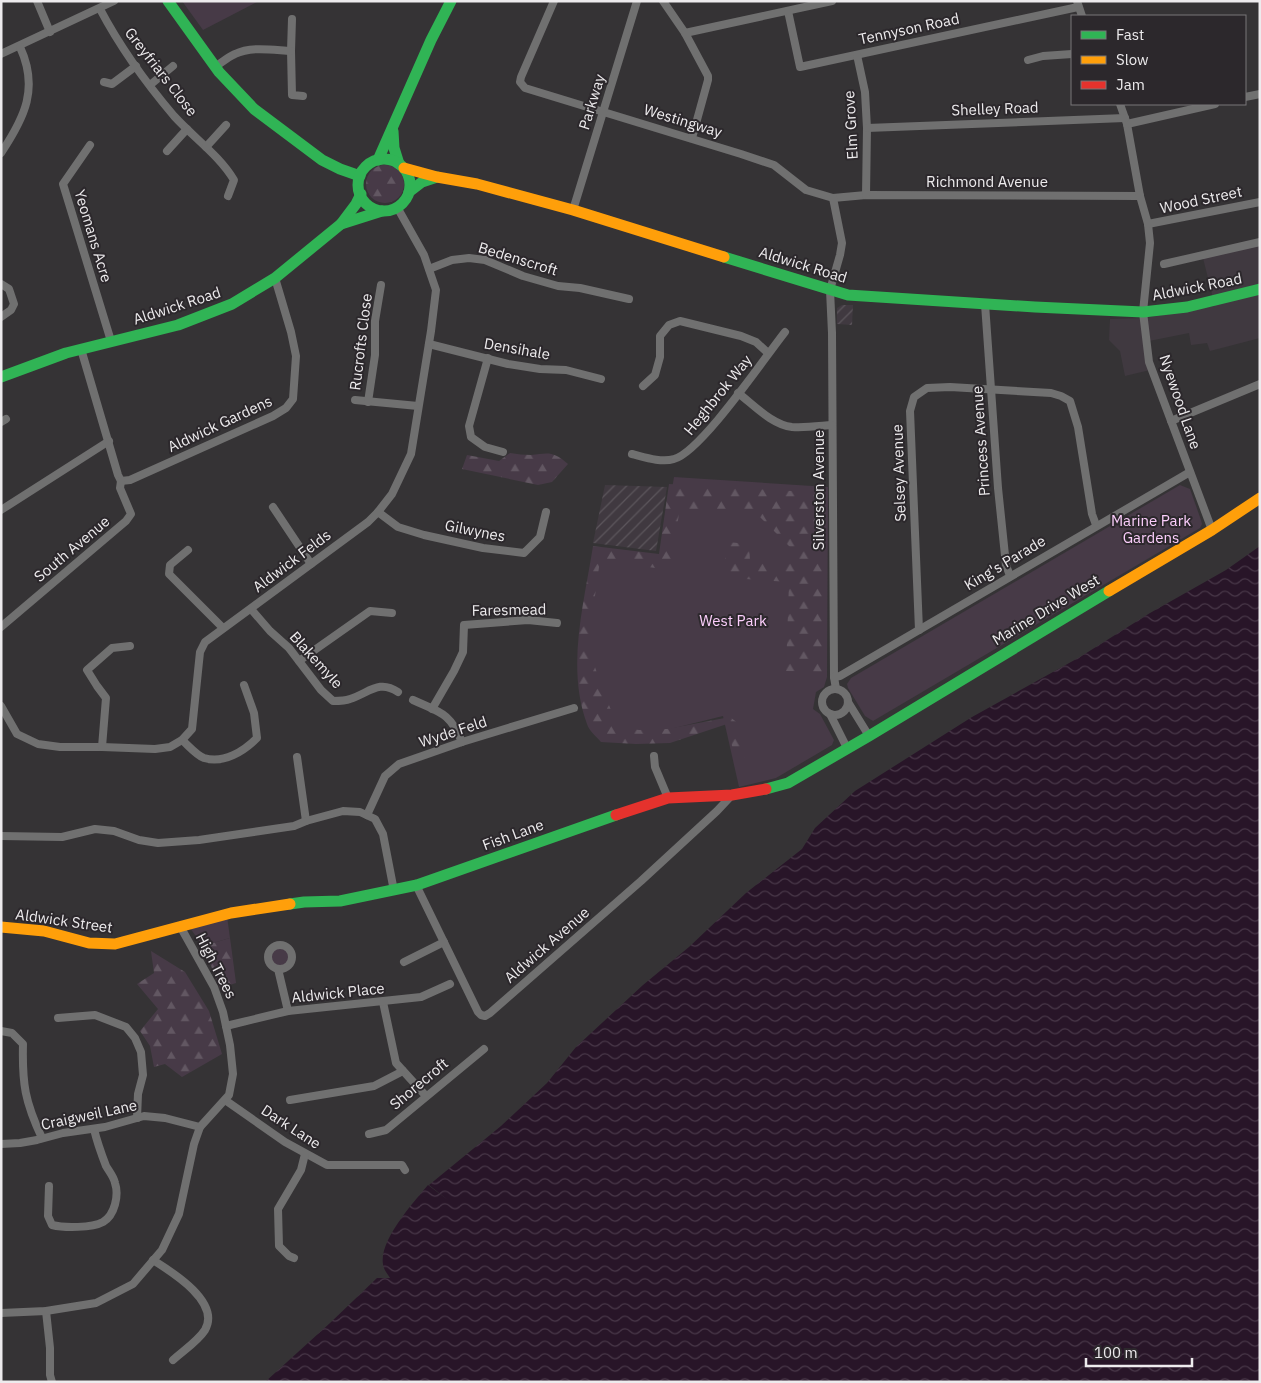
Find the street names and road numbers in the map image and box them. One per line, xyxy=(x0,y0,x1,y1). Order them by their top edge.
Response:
street label: Tennyson Road xyxy=(857,9,961,48)
street label: Greyfriars Close xyxy=(121,24,202,120)
street label: Parkway xyxy=(574,71,609,132)
street label: Elm Grove xyxy=(839,90,862,160)
street label: Shelley Road xyxy=(951,97,1039,120)
street label: Westingway xyxy=(642,100,725,142)
street label: Richmond Avenue xyxy=(926,172,1048,191)
street label: Wood Street xyxy=(1158,182,1244,217)
street label: Yeomans Acre xyxy=(70,187,117,285)
street label: Bedenscroft xyxy=(476,237,560,280)
street label: Aldwick Road xyxy=(757,242,850,287)
street label: Aldwick Road xyxy=(1150,268,1243,305)
street label: Aldwick Road xyxy=(131,282,223,329)
street label: Rucrofts Close xyxy=(345,292,376,392)
street label: Densihale xyxy=(483,333,552,364)
street label: Heghbrok Way xyxy=(679,350,756,439)
street label: Nyewood Lane xyxy=(1155,352,1206,452)
street label: Princess Avenue xyxy=(967,385,994,497)
street label: Aldwick Gardens xyxy=(164,391,275,456)
street label: Selsey Avenue xyxy=(887,424,910,522)
street label: Silverston Avenue xyxy=(809,430,828,550)
street label: South Avenue xyxy=(30,511,113,586)
street label: Gilwynes xyxy=(443,515,507,546)
street label: Aldwick Felds xyxy=(249,525,335,596)
street label: King's Parade xyxy=(961,531,1049,594)
street label: Marine Drive West xyxy=(989,570,1103,649)
street label: Faresmead xyxy=(471,599,547,620)
street label: Blakemyle xyxy=(286,627,347,692)
street label: Wyde Feld xyxy=(416,712,489,751)
street label: Fish Lane xyxy=(480,815,546,854)
street label: Aldwick Avenue xyxy=(500,902,593,987)
street label: Aldwick Street xyxy=(14,904,114,937)
street label: High Trees xyxy=(192,930,241,1002)
street label: Aldwick Place xyxy=(290,978,385,1007)
street label: Shorecroft xyxy=(385,1054,452,1114)
street label: Craigweil Lane xyxy=(39,1095,139,1134)
street label: Dark Lane xyxy=(258,1100,325,1153)

